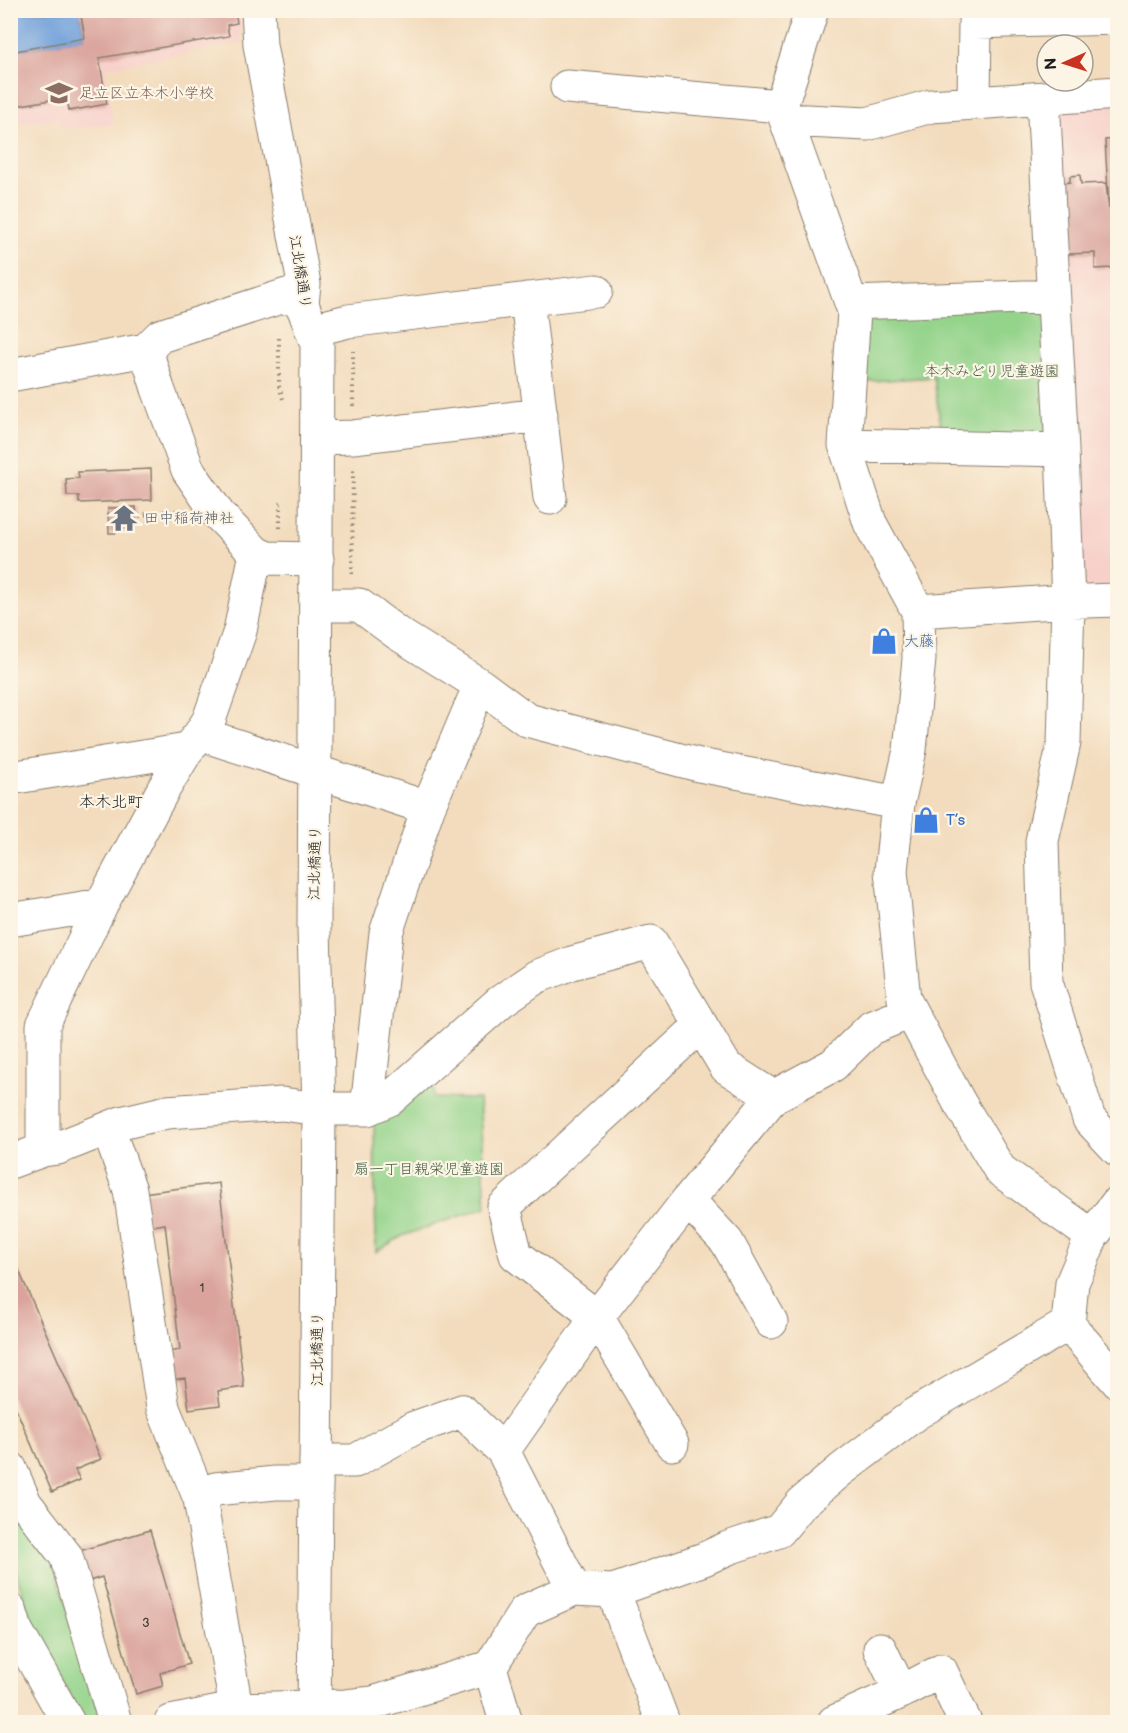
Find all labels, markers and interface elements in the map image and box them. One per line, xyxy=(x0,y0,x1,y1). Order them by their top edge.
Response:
north arrow xyxy=(1035,33,1095,93)
text: N xyxy=(1042,57,1061,70)
school or university icon: 足立区立本木小学校 xyxy=(44,78,74,108)
place label: 足立区立本木小学校 xyxy=(79,84,214,103)
street label: 江北橋通り xyxy=(285,233,315,311)
park label: 本木みどり児童遊園 xyxy=(924,362,1060,381)
temple icon: 田中稲荷神社 xyxy=(109,503,139,533)
place label: 田中稲荷神社 xyxy=(144,509,234,528)
shop icon: 大藤 xyxy=(869,626,899,656)
place label: 大藤 xyxy=(904,632,934,651)
district label: 本木北町 xyxy=(79,793,143,812)
shop icon: T’s xyxy=(911,805,941,835)
place label: T’s xyxy=(946,811,966,830)
street label: 江北橋通り xyxy=(305,825,325,901)
park label: 扇一丁目親栄児童遊園 xyxy=(354,1160,504,1179)
house number: 1 xyxy=(200,1281,204,1296)
street label: 江北橋通り xyxy=(308,1311,327,1387)
house number: 3 xyxy=(142,1616,150,1631)

